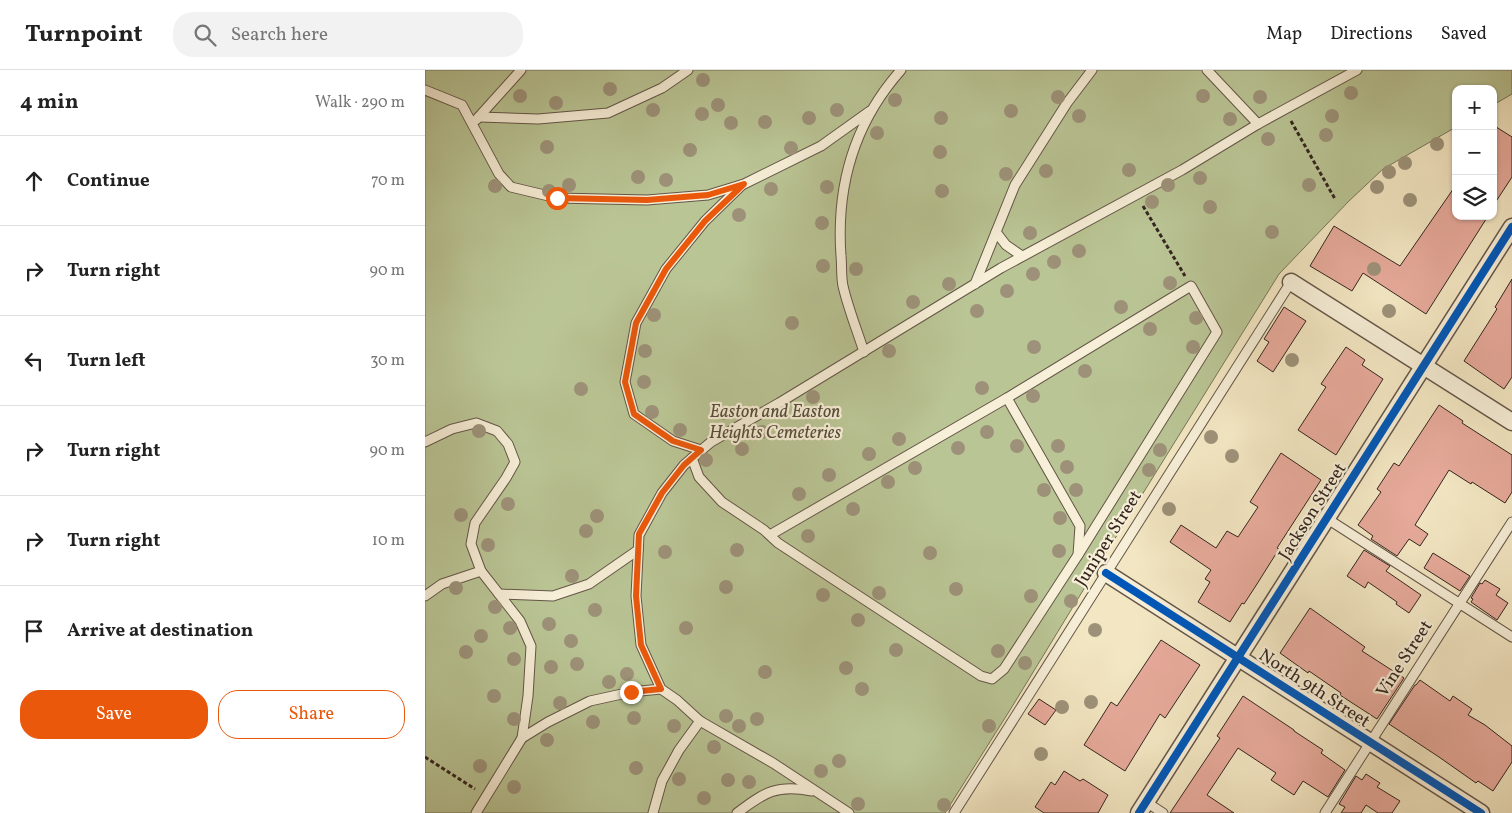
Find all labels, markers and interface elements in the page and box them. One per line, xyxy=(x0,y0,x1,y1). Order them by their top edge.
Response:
search box xyxy=(173,12,523,57)
text: Turnpoint xyxy=(25,18,143,52)
icon: search xyxy=(191,21,219,49)
text: Search here xyxy=(231,22,328,48)
text: Map xyxy=(1266,22,1302,47)
text: Directions xyxy=(1330,22,1413,47)
text: Saved xyxy=(1441,22,1487,47)
map controls xyxy=(1452,85,1497,220)
button: + xyxy=(1452,85,1497,130)
text: 4 min xyxy=(20,88,79,117)
text: Walk · 290 m xyxy=(315,92,405,114)
button: − xyxy=(1452,130,1497,175)
icon: ahead xyxy=(20,167,48,195)
text: Continue xyxy=(67,168,150,194)
text: 70 m xyxy=(371,170,405,192)
button: layers xyxy=(1452,175,1497,220)
route start xyxy=(546,187,569,210)
icon: right xyxy=(20,257,48,285)
text: Turn right xyxy=(67,258,160,284)
text: 90 m xyxy=(369,260,405,282)
icon: left xyxy=(20,347,48,375)
text: Turn left xyxy=(67,348,146,374)
text: 30 m xyxy=(370,350,405,372)
park label: Easton and Easton Heights Cemeteries xyxy=(709,400,841,446)
icon: right xyxy=(20,437,48,465)
text: Turn right xyxy=(67,438,160,464)
text: 90 m xyxy=(369,440,405,462)
street label: Jackson Street xyxy=(1273,458,1353,566)
street label: Juniper Street xyxy=(1069,486,1149,592)
icon: right xyxy=(20,527,48,555)
text: Turn right xyxy=(67,528,160,554)
text: 10 m xyxy=(372,530,405,552)
street label: Vine Street xyxy=(1371,616,1439,702)
icon: arrive xyxy=(20,617,48,645)
text: Arrive at destination xyxy=(67,618,253,644)
street label: North 9th Street xyxy=(1253,644,1375,734)
route end xyxy=(620,681,643,704)
button: Save xyxy=(20,690,208,739)
button: Share xyxy=(218,690,405,739)

